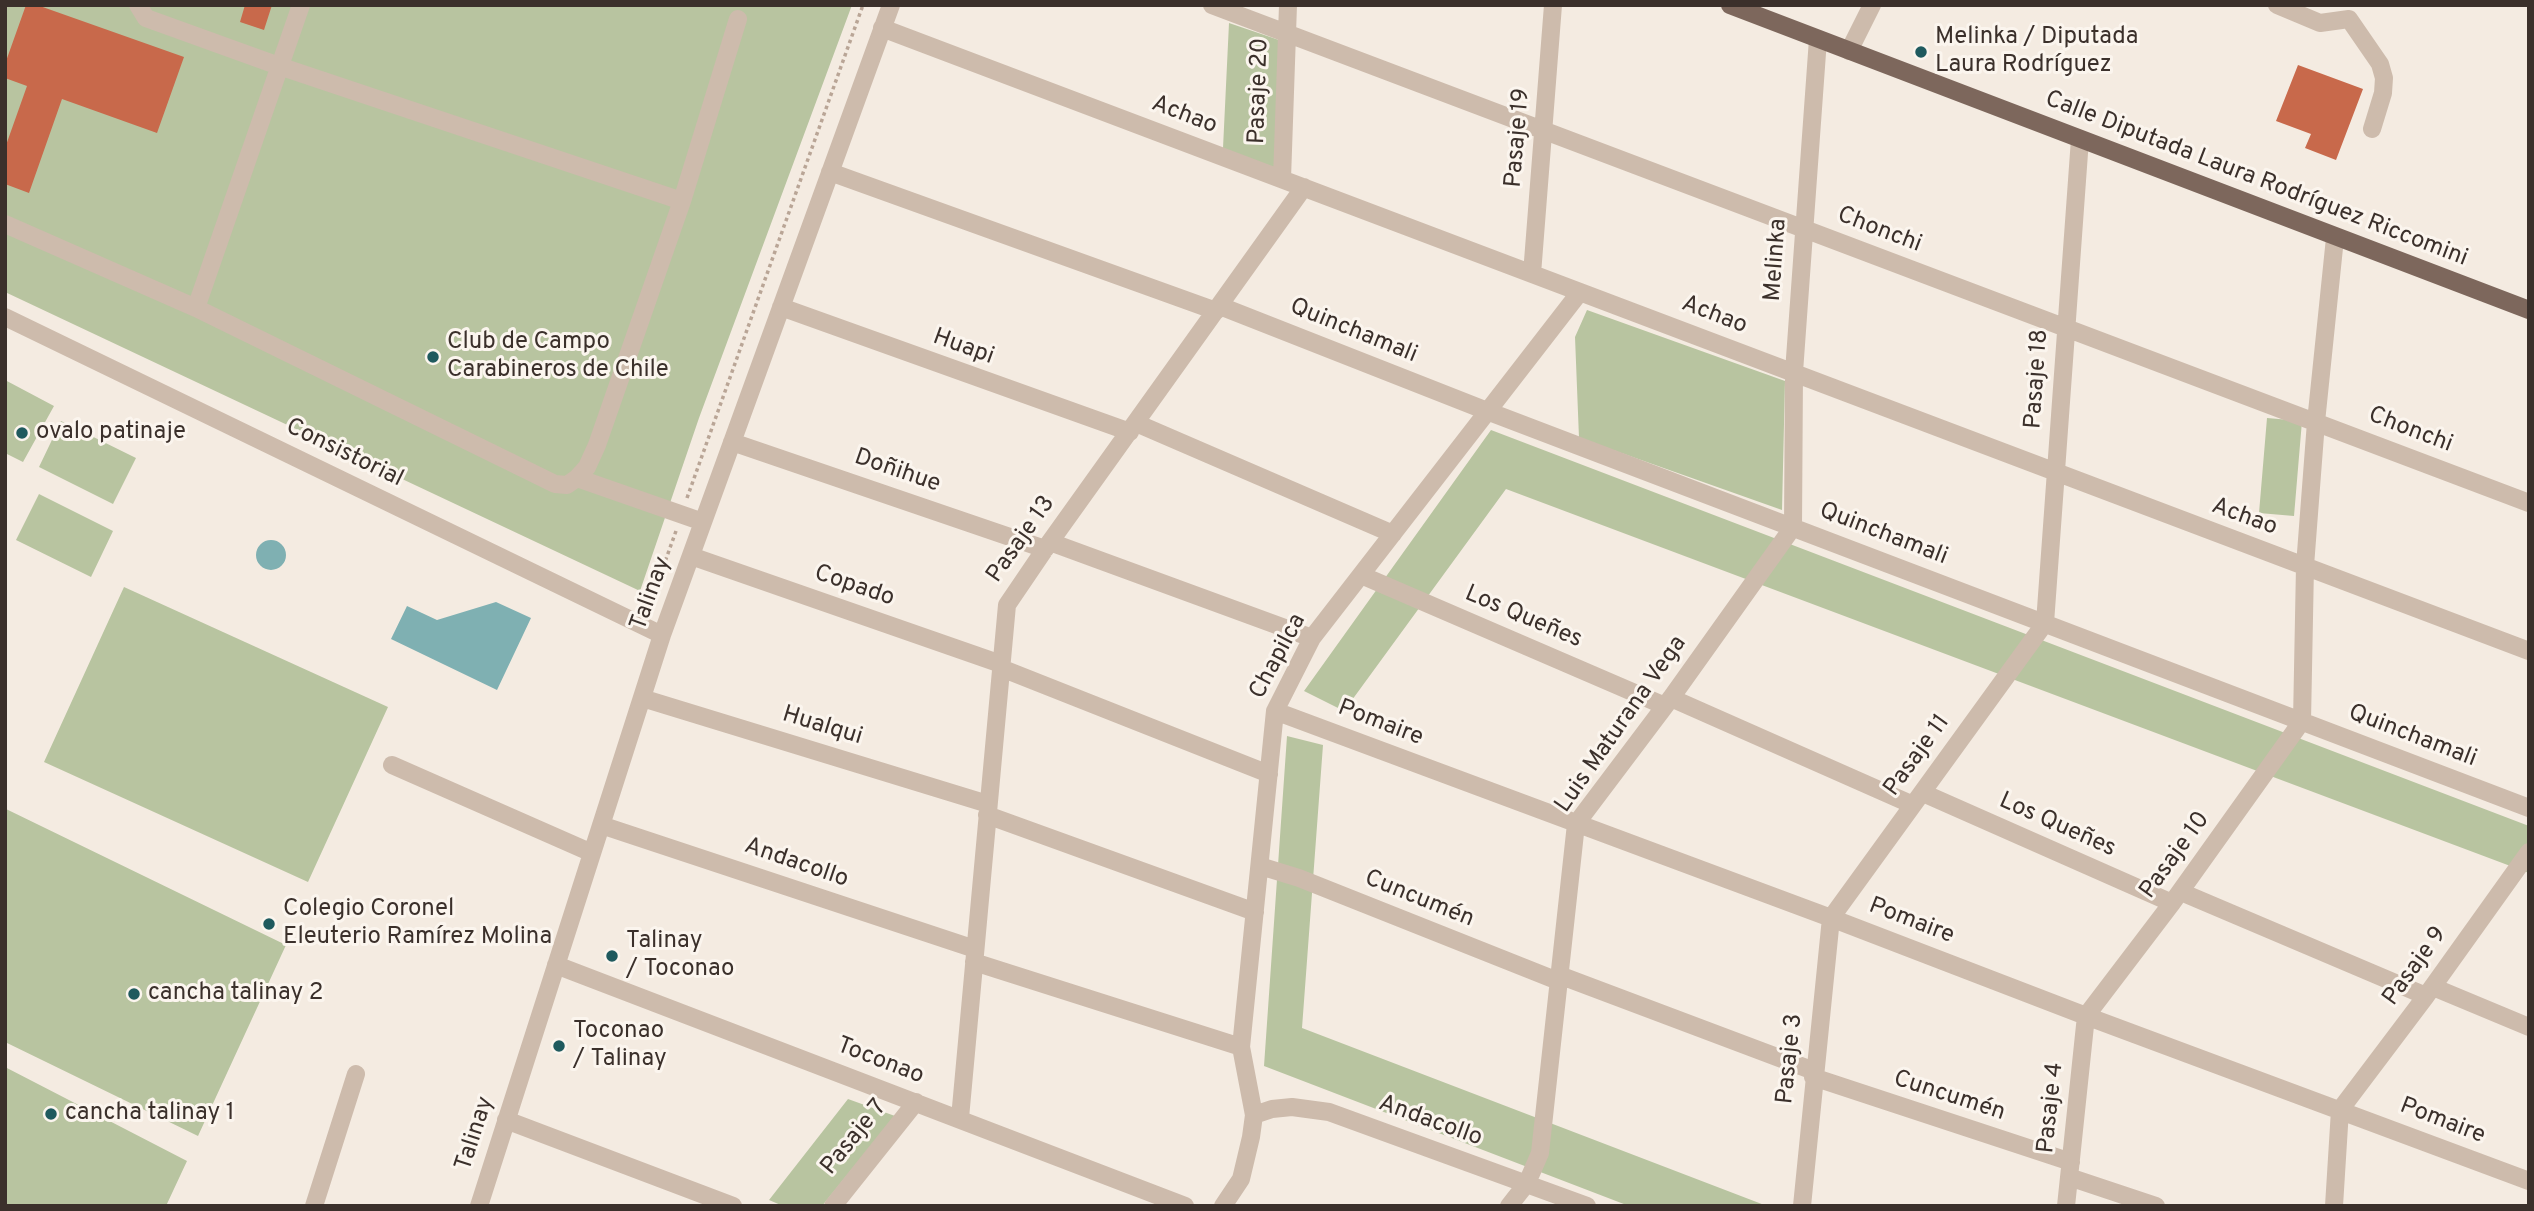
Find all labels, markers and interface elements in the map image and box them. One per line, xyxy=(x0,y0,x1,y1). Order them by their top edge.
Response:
place label: Melinka / Diputada Laura Rodríguez xyxy=(1935,24,2138,80)
street label: Pasaje 20 xyxy=(1244,37,1276,145)
marker: Melinka / Diputada Laura Rodríguez xyxy=(1913,44,1929,60)
street label: Calle Diputada Laura Rodríguez Riccomini xyxy=(2041,86,2471,274)
street label: Pasaje 19 xyxy=(1500,87,1538,189)
street label: Achao xyxy=(1147,90,1221,142)
street label: Chonchi xyxy=(1833,202,1925,260)
street label: Melinka xyxy=(1760,218,1794,302)
street label: Achao xyxy=(1677,290,1751,342)
street label: Quinchamali xyxy=(1285,293,1421,371)
street label: Huapi xyxy=(928,324,998,372)
street label: Pasaje 18 xyxy=(2020,328,2056,430)
place label: Club de Campo Carabineros de Chile xyxy=(447,329,669,385)
marker: Club de Campo Carabineros de Chile xyxy=(425,349,441,365)
street label: Chonchi xyxy=(2364,402,2456,460)
street label: Consistorial xyxy=(281,413,407,495)
place label: ovalo patinaje xyxy=(36,419,186,447)
marker: ovalo patinaje xyxy=(14,425,30,441)
street label: Doñihue xyxy=(850,444,944,500)
street label: Pasaje 13 xyxy=(982,491,1062,589)
street label: Achao xyxy=(2207,493,2281,543)
street label: Quinchamali xyxy=(1815,497,1951,573)
street label: Talinay xyxy=(625,553,679,635)
street label: Copado xyxy=(810,560,898,614)
street label: Los Queñes xyxy=(1460,580,1586,656)
street label: Chapilca xyxy=(1245,609,1313,705)
street label: Luis Maturana Vega xyxy=(1550,631,1694,819)
street label: Pomaire xyxy=(1333,695,1427,753)
street label: Quinchamali xyxy=(2344,699,2480,775)
street label: Hualqui xyxy=(778,701,866,753)
street label: Pasaje 11 xyxy=(1879,709,1957,803)
street label: Los Queñes xyxy=(1994,787,2120,865)
street label: Pasaje 10 xyxy=(2135,807,2217,905)
street label: Andacollo xyxy=(740,833,852,895)
street label: Cuncumén xyxy=(1360,865,1478,935)
street label: Pomaire xyxy=(1864,893,1958,951)
place label: Colegio Coronel Eleuterio Ramírez Molina xyxy=(283,896,552,952)
marker: Colegio Coronel Eleuterio Ramírez Molina xyxy=(261,916,277,932)
street label: Pasaje 9 xyxy=(2378,922,2454,1012)
place label: Talinay / Toconao xyxy=(626,928,734,984)
marker: Talinay / Toconao xyxy=(604,948,620,964)
place label: cancha talinay 2 xyxy=(148,980,324,1008)
marker: cancha talinay 2 xyxy=(126,986,142,1002)
street label: Pasaje 3 xyxy=(1772,1012,1810,1106)
place label: Toconao / Talinay xyxy=(573,1018,667,1074)
street label: Toconao xyxy=(832,1032,928,1092)
marker: Toconao / Talinay xyxy=(551,1038,567,1054)
street label: Pasaje 4 xyxy=(2033,1061,2071,1155)
street label: Cuncumén xyxy=(1890,1065,2008,1129)
street label: Andacollo xyxy=(1374,1090,1486,1154)
street label: Talinay xyxy=(451,1093,501,1175)
street label: Pomaire xyxy=(2395,1093,2489,1151)
street label: Pasaje 7 xyxy=(816,1094,894,1182)
place label: cancha talinay 1 xyxy=(65,1100,235,1128)
marker: cancha talinay 1 xyxy=(43,1106,59,1122)

